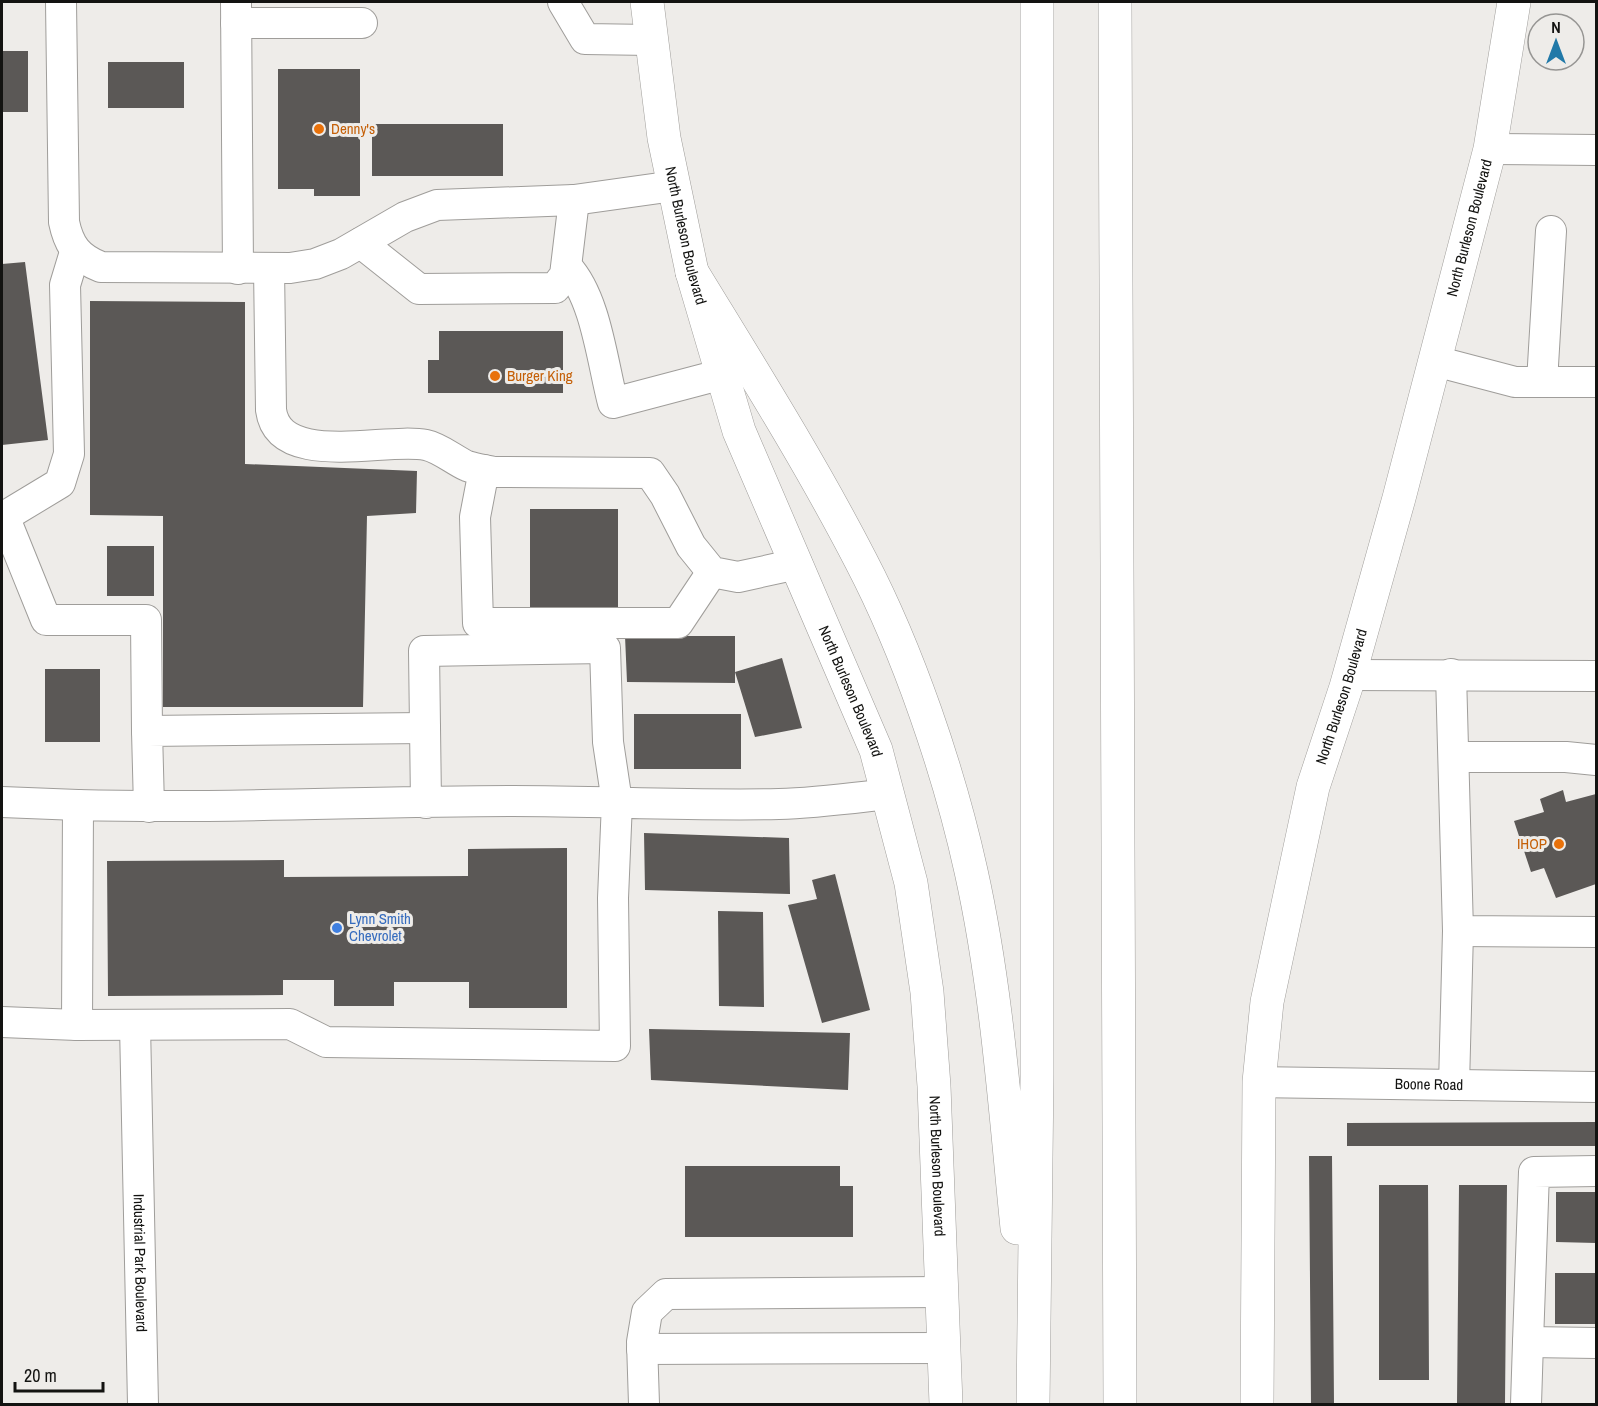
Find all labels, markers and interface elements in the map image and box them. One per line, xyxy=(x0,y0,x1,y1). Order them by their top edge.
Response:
north arrow xyxy=(1526,12,1586,72)
text: N xyxy=(1551,16,1561,38)
place label: Denny's xyxy=(331,118,375,139)
marker: Denny's xyxy=(312,122,326,136)
street label: North Burleson Boulevard xyxy=(1441,157,1497,299)
street label: North Burleson Boulevard xyxy=(660,165,712,307)
place label: Burger King xyxy=(507,365,573,386)
marker: Burger King xyxy=(488,369,502,383)
street label: North Burleson Boulevard xyxy=(814,622,888,759)
street label: North Burleson Boulevard xyxy=(1310,626,1372,767)
place label: IHOP xyxy=(1517,833,1547,854)
marker: IHOP xyxy=(1552,837,1566,851)
place label: Lynn Smith Chevrolet xyxy=(349,908,411,946)
marker: Lynn Smith Chevrolet xyxy=(330,921,344,935)
street label: Boone Road xyxy=(1395,1073,1463,1095)
street label: North Burleson Boulevard xyxy=(924,1095,951,1237)
street label: Industrial Park Boulevard xyxy=(129,1194,152,1332)
scale bar xyxy=(15,1355,104,1393)
text: 20 m xyxy=(24,1363,57,1388)

